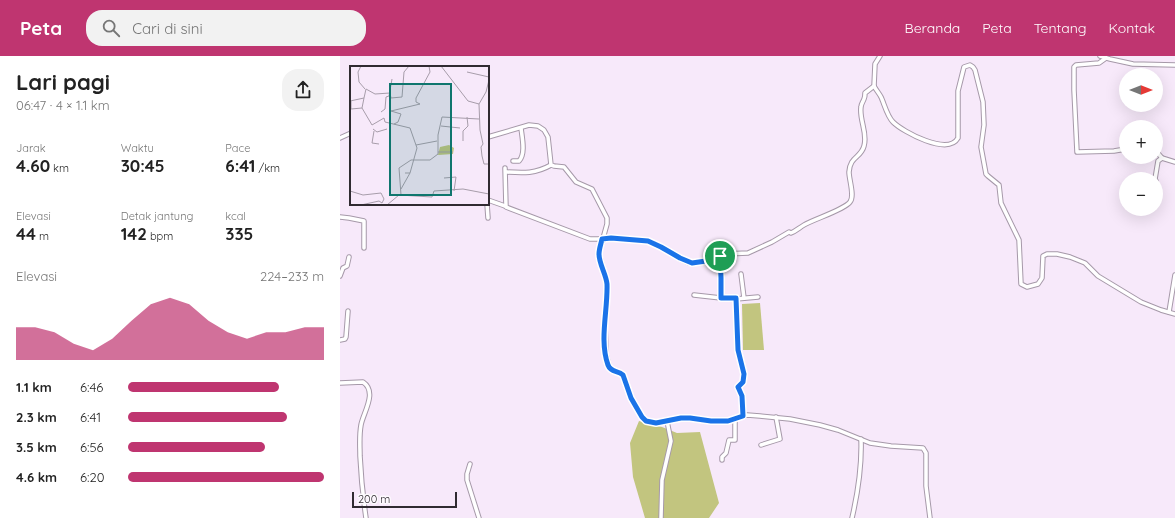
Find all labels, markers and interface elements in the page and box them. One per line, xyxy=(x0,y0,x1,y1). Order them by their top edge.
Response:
search box xyxy=(86,10,366,46)
text: Peta xyxy=(20,16,62,40)
icon: search xyxy=(100,17,122,39)
text: Cari di sini xyxy=(132,19,203,38)
text: Beranda xyxy=(905,19,960,37)
text: Peta xyxy=(982,19,1012,37)
text: Tentang xyxy=(1034,19,1087,37)
text: Kontak xyxy=(1109,19,1155,37)
inset map xyxy=(350,66,489,205)
text: Lari pagi xyxy=(16,68,110,96)
north arrow xyxy=(1119,68,1163,112)
map controls xyxy=(1119,68,1163,216)
button: share xyxy=(282,69,324,111)
text: 06:47 · 4 × 1.1 km xyxy=(16,97,110,113)
button: + xyxy=(1119,120,1163,164)
text: Jarak xyxy=(16,141,46,155)
text: Waktu xyxy=(121,141,154,155)
text: Pace xyxy=(225,141,250,155)
text: 4.60 xyxy=(16,155,50,176)
text: 30:45 xyxy=(121,155,165,176)
text: 6:41 xyxy=(225,155,255,176)
text: km xyxy=(50,161,69,175)
text: /km xyxy=(255,161,280,175)
button: − xyxy=(1119,172,1163,216)
text: Elevasi xyxy=(16,209,51,223)
text: Detak jantung xyxy=(121,209,193,223)
text: kcal xyxy=(225,209,246,223)
text: 44 xyxy=(16,223,36,244)
text: 142 xyxy=(121,223,147,244)
text: 335 xyxy=(225,223,253,244)
text: m xyxy=(36,229,49,243)
text: bpm xyxy=(147,229,173,243)
pin xyxy=(703,239,737,273)
icon: arrive xyxy=(709,245,731,267)
text: Elevasi xyxy=(16,268,57,284)
text: 224–233 m xyxy=(260,268,324,284)
text: 1.1 km xyxy=(16,379,52,395)
text: 6:46 xyxy=(80,379,103,395)
text: 2.3 km xyxy=(16,409,57,425)
text: 6:41 xyxy=(80,409,101,425)
text: 3.5 km xyxy=(16,439,57,455)
text: 6:56 xyxy=(80,439,104,455)
text: 4.6 km xyxy=(16,469,57,485)
text: 6:20 xyxy=(80,469,104,485)
scale bar xyxy=(352,490,457,509)
text: 200 m xyxy=(358,492,390,506)

